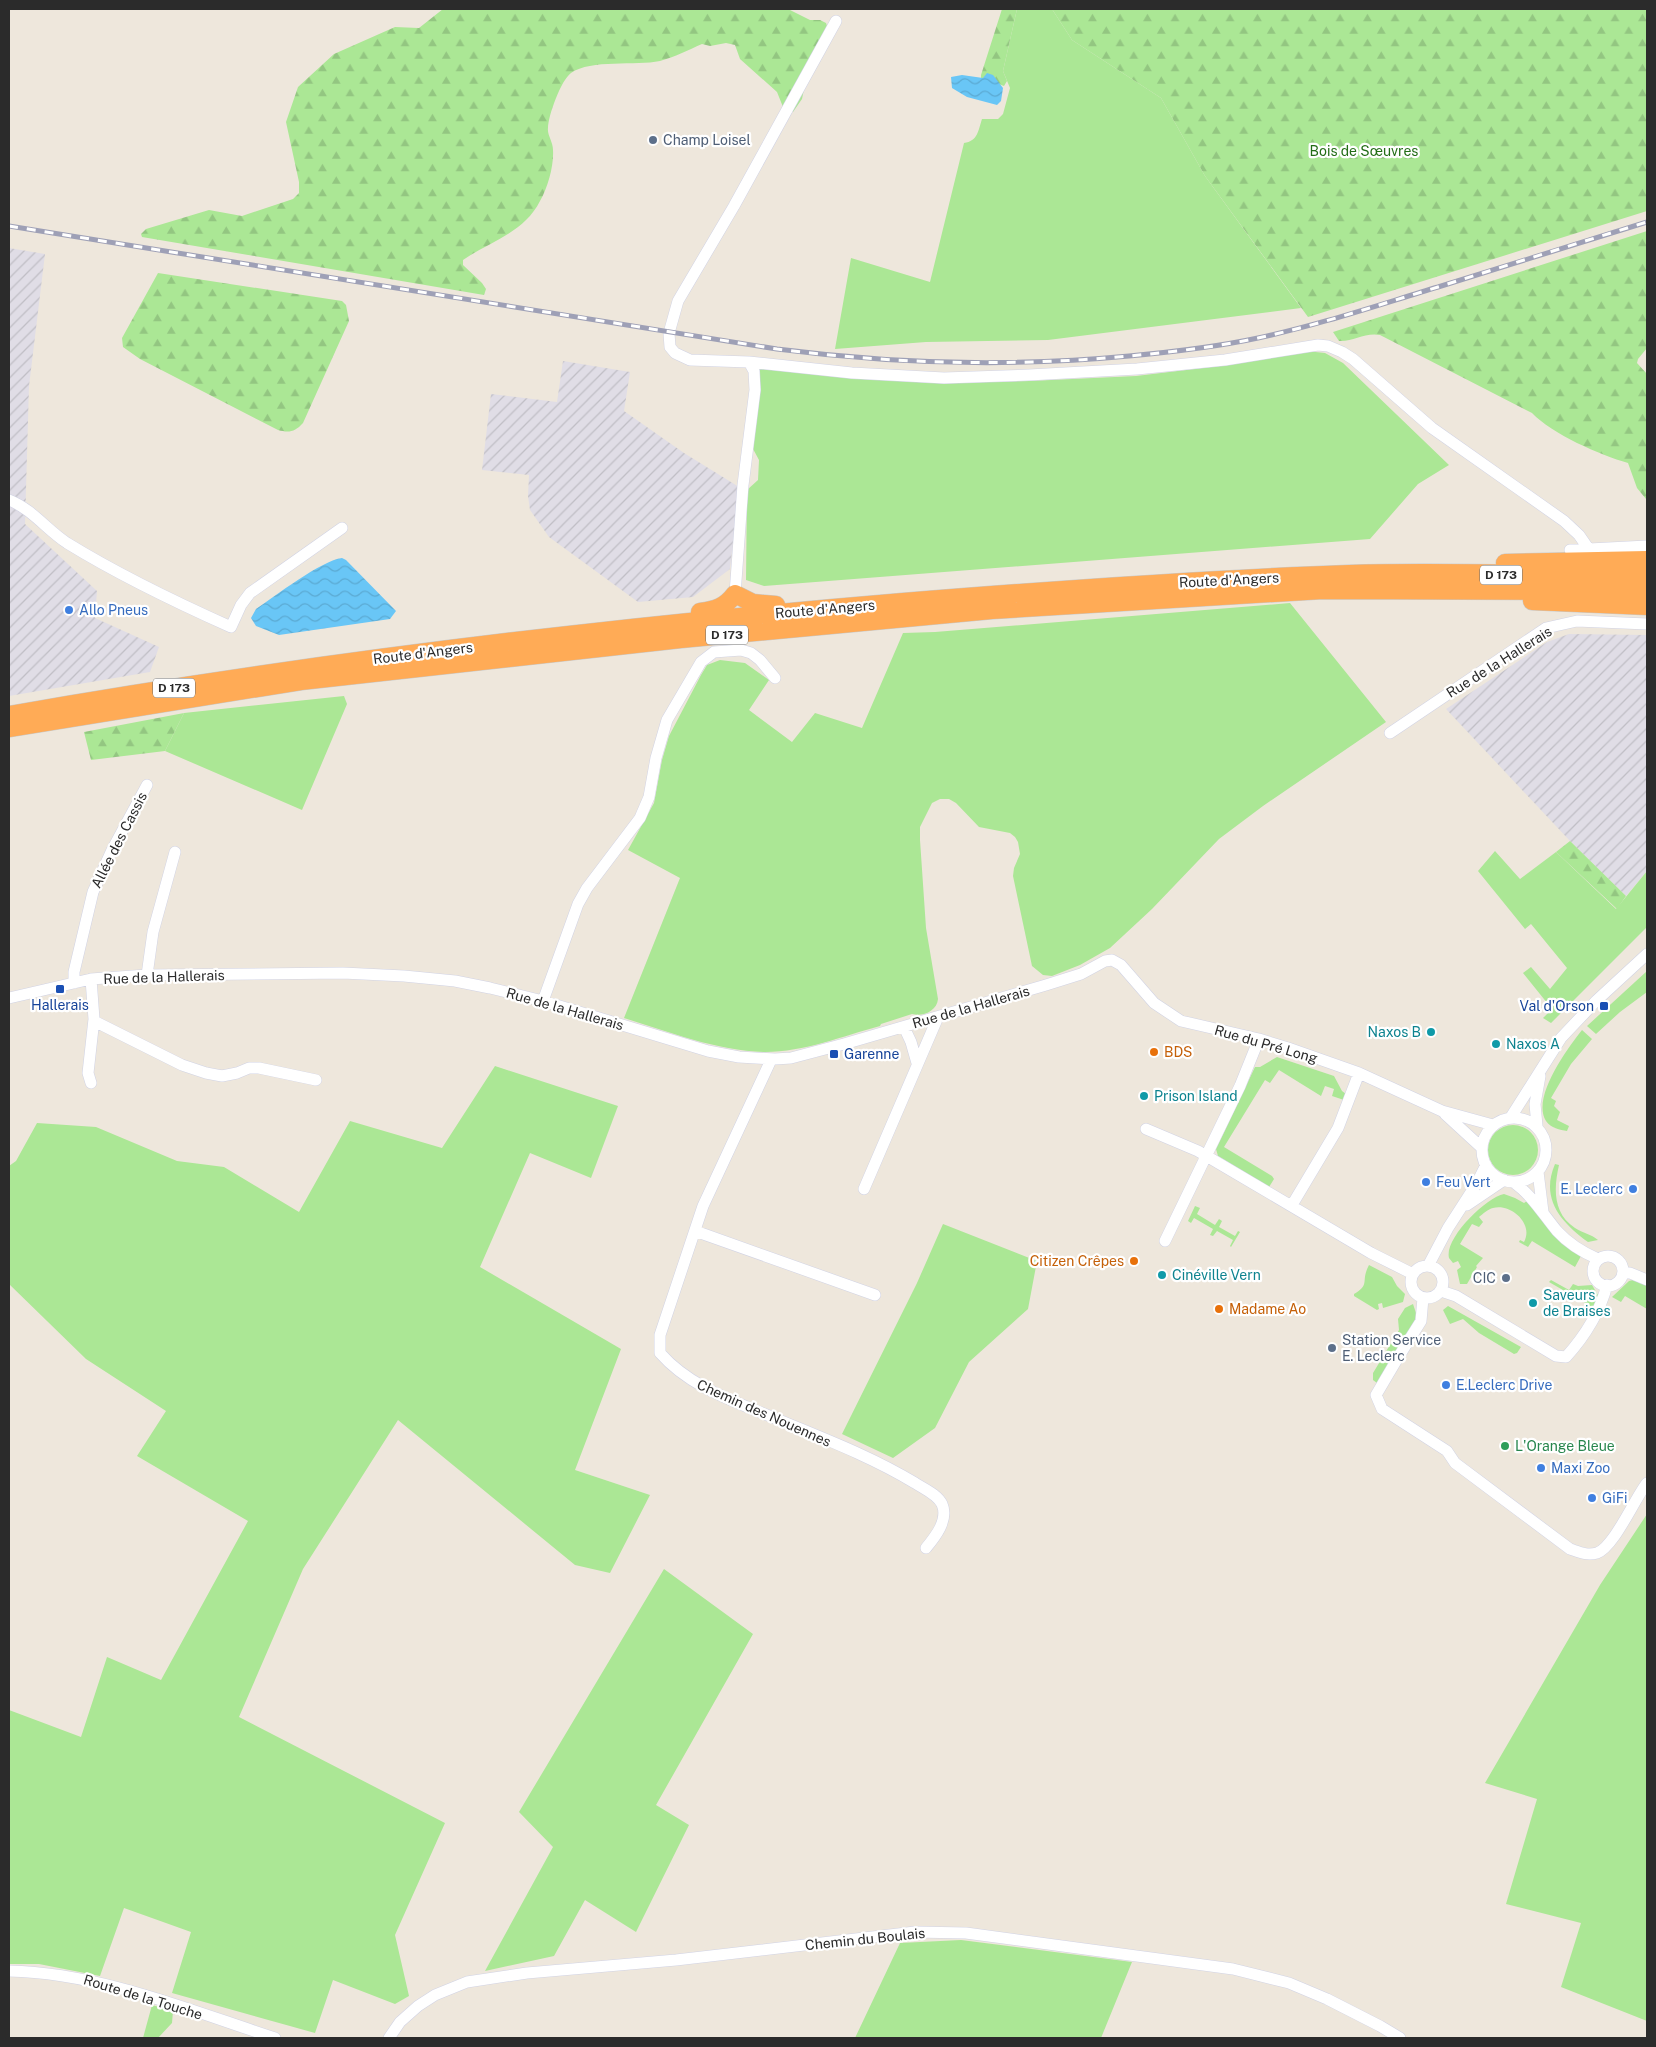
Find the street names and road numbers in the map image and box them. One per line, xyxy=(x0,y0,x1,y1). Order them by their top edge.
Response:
road number: D 173 xyxy=(1480,566,1522,584)
street label: Route d'Angers xyxy=(1179,569,1279,591)
street label: Route d'Angers xyxy=(774,597,876,621)
street label: Rue de la Hallerais xyxy=(1443,623,1555,701)
road number: D 173 xyxy=(706,626,748,644)
street label: Route d'Angers xyxy=(372,639,474,667)
road number: D 173 xyxy=(153,678,195,698)
street label: Allée des Cassis xyxy=(88,789,150,891)
street label: Rue de la Hallerais xyxy=(103,967,225,987)
street label: Rue de la Hallerais xyxy=(911,983,1031,1031)
street label: Rue de la Hallerais xyxy=(505,985,625,1033)
street label: Rue du Pré Long xyxy=(1213,1022,1320,1066)
street label: Chemin des Nouennes xyxy=(695,1376,833,1450)
street label: Chemin du Boulais xyxy=(804,1925,926,1953)
street label: Route de la Touche xyxy=(82,1971,204,2023)

